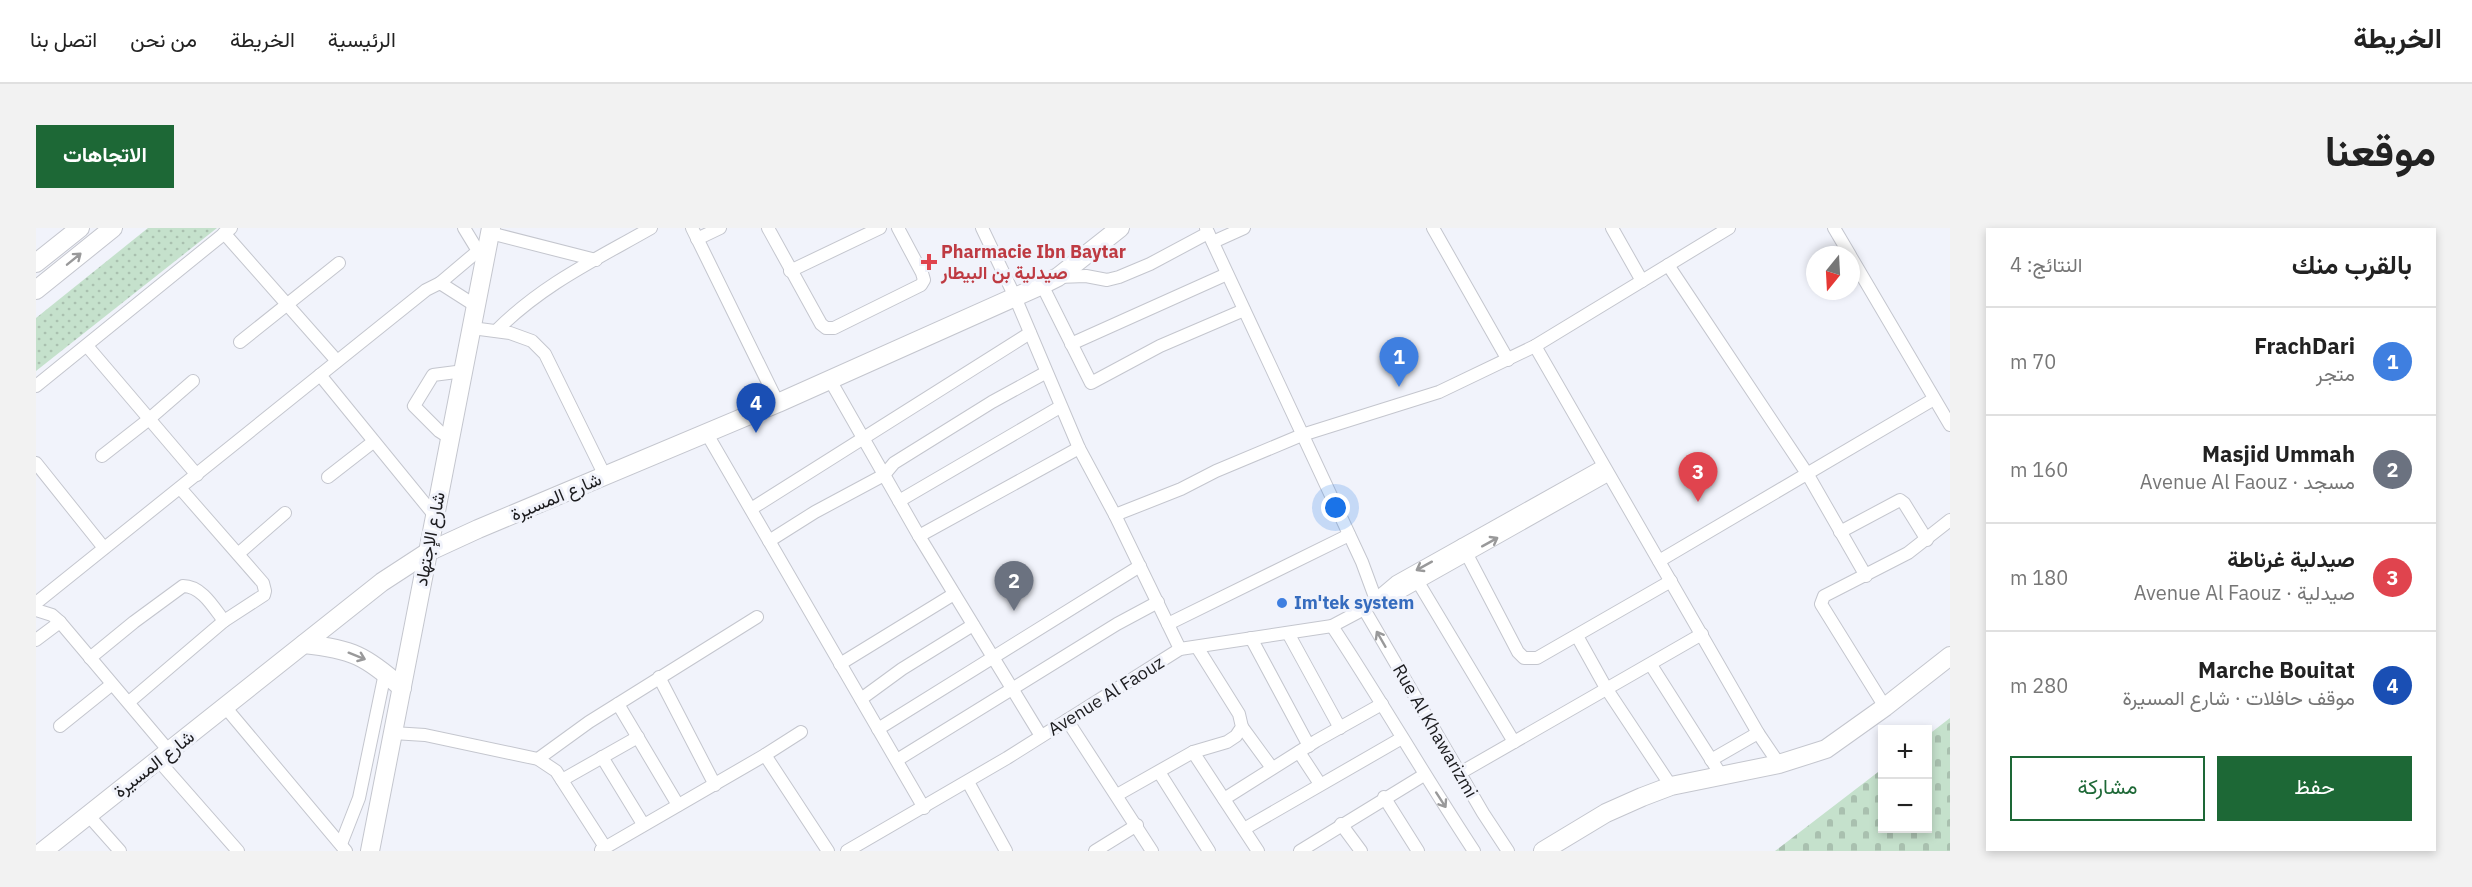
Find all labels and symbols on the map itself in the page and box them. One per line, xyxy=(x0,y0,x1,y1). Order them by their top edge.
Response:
place label: Pharmacie Ibn Baytar صيدلية بن البيطار xyxy=(940,240,1126,284)
north arrow xyxy=(1806,246,1860,300)
one-way arrow xyxy=(66,252,81,266)
marker: Pharmacie Ibn Baytar صيدلية بن البيطار xyxy=(922,255,936,269)
pin: 1 xyxy=(1380,338,1418,387)
pin: 4 xyxy=(736,384,776,433)
pin: 3 xyxy=(1678,452,1718,502)
street label: شارع المسيرة xyxy=(507,467,605,527)
street label: شارع الإجتهاد xyxy=(409,490,451,588)
your location xyxy=(1321,493,1350,522)
one-way arrow xyxy=(1481,535,1498,547)
one-way arrow xyxy=(1416,560,1433,572)
pin: 2 xyxy=(994,562,1034,611)
place label: Im'tek system xyxy=(1294,591,1414,614)
marker: Im'tek system xyxy=(1275,596,1289,610)
one-way arrow xyxy=(1375,631,1387,648)
one-way arrow xyxy=(348,651,366,662)
street label: Avenue Al Faouz xyxy=(1043,651,1168,740)
street label: Rue Al Khawarizmi xyxy=(1388,660,1483,802)
street label: شارع المسيرة xyxy=(109,725,199,803)
one-way arrow xyxy=(1435,792,1447,808)

